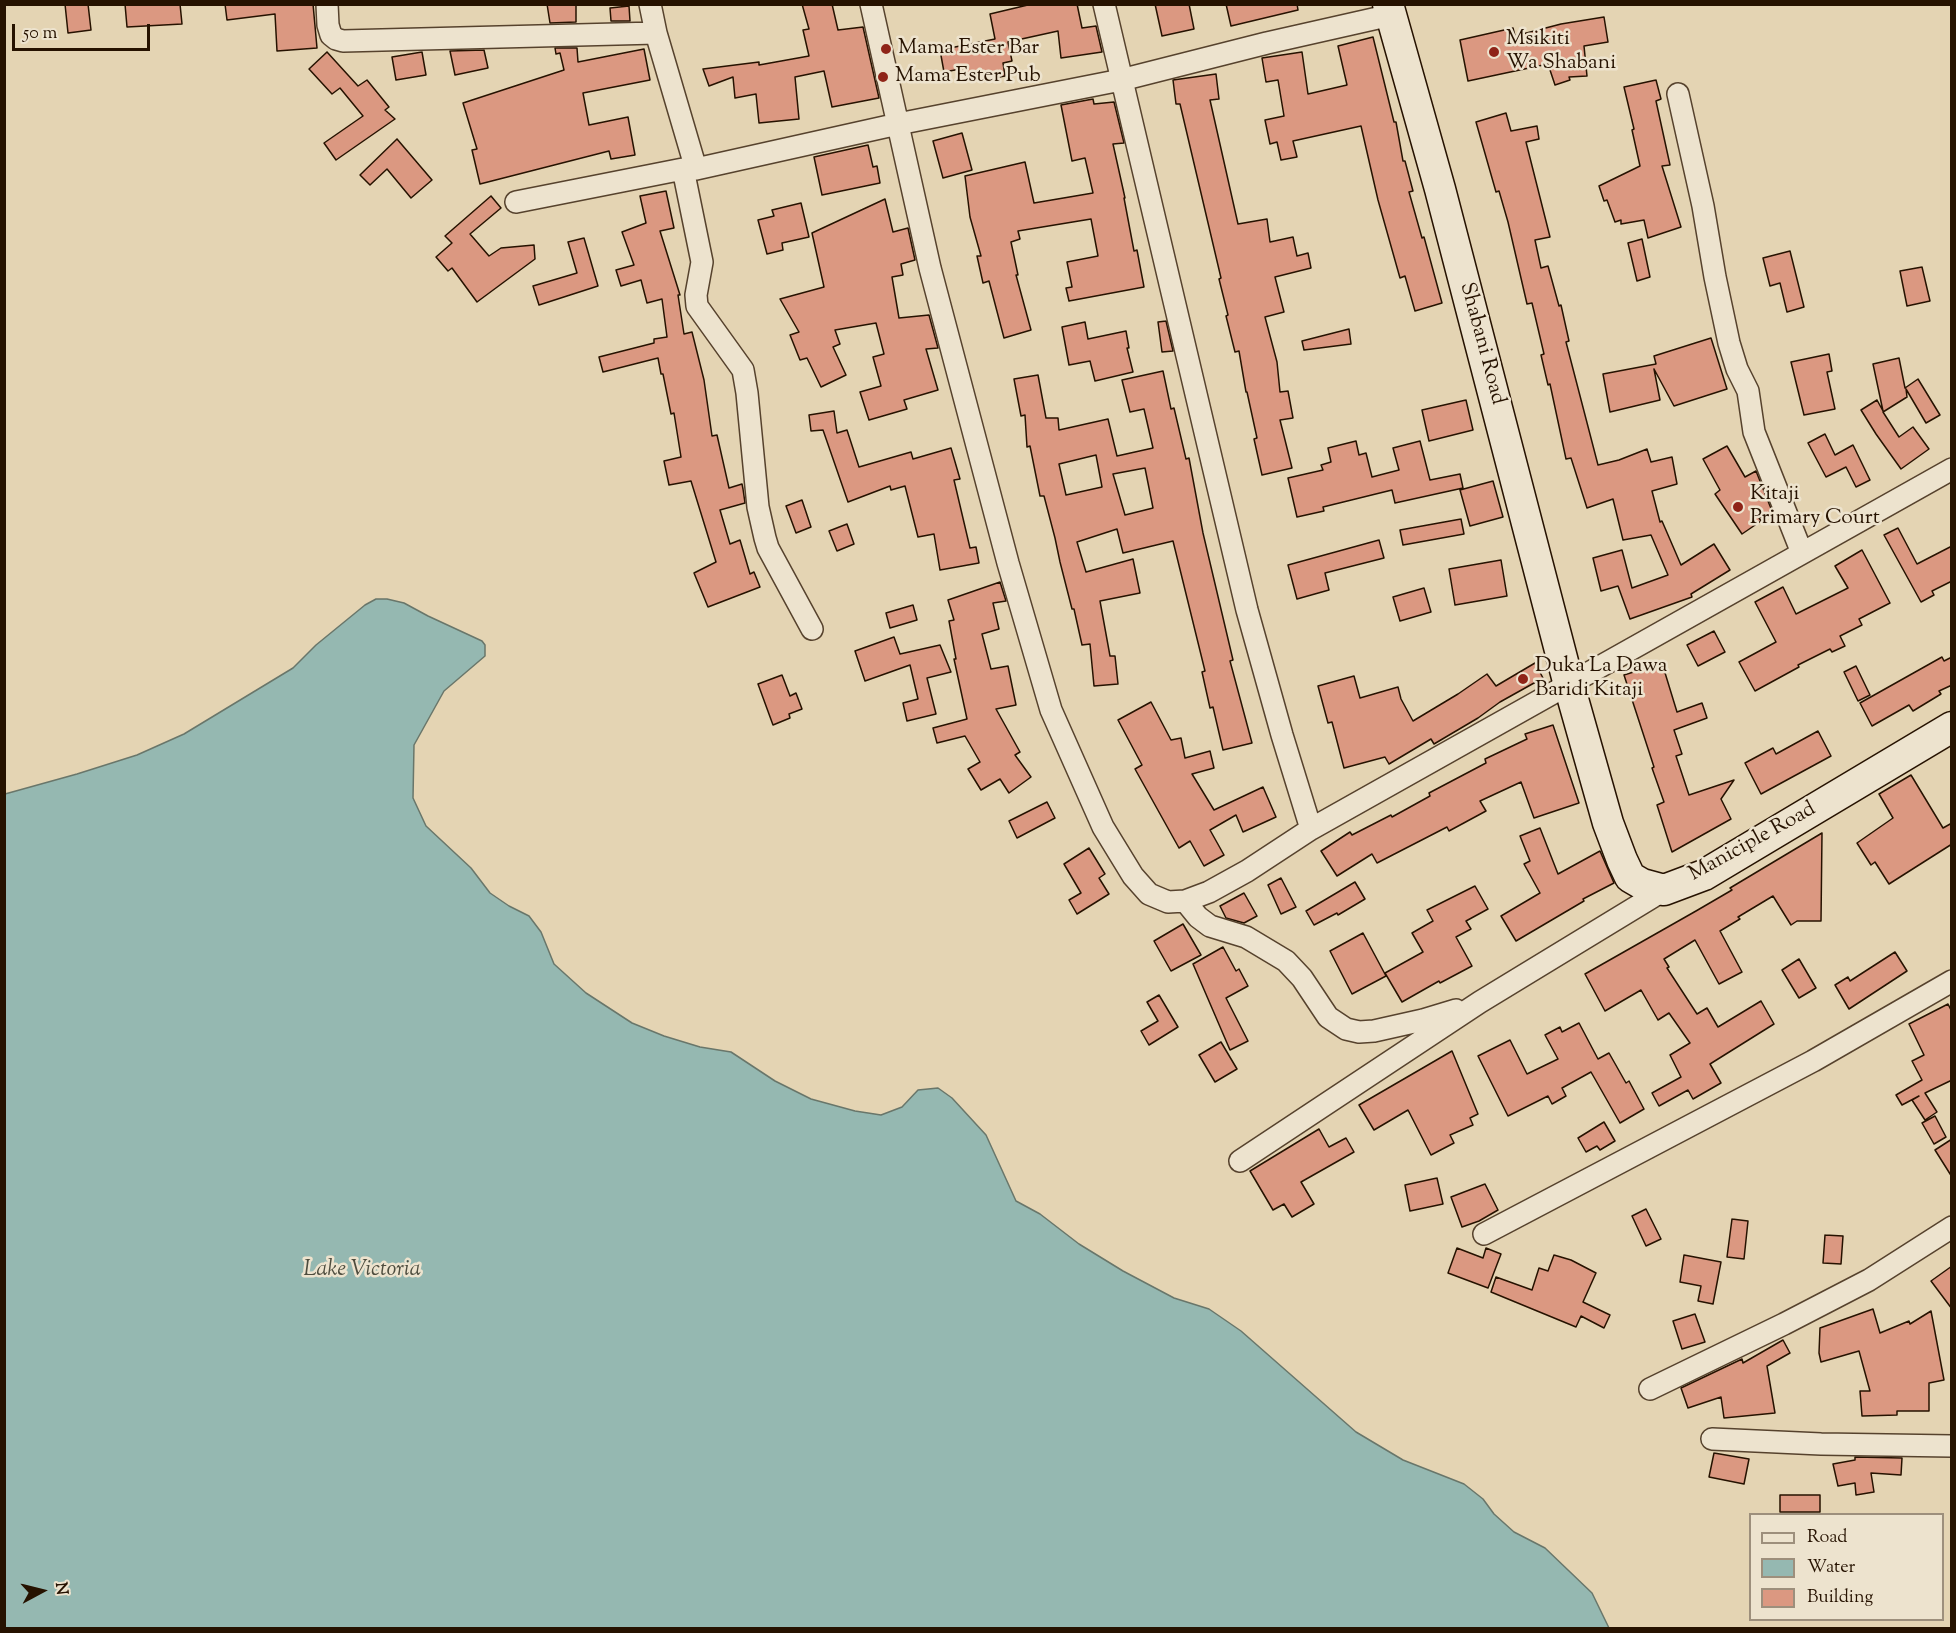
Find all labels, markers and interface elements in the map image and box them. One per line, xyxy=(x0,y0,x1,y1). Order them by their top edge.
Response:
scale bar xyxy=(15,12,153,50)
text: 50 m xyxy=(23,21,57,47)
place label: Msikiti Wa Shabani xyxy=(1506,27,1616,77)
place label: Mama Ester Bar xyxy=(898,36,1039,62)
marker: Mama Ester Bar xyxy=(879,42,893,56)
marker: Msikiti Wa Shabani xyxy=(1487,45,1501,59)
place label: Mama Ester Pub xyxy=(895,64,1041,90)
marker: Mama Ester Pub xyxy=(876,70,890,84)
street label: Shabani Road xyxy=(1453,280,1509,408)
place label: Kitaji Primary Court xyxy=(1750,482,1880,532)
marker: Kitaji Primary Court xyxy=(1731,500,1745,514)
place label: Duka La Dawa Baridi Kitaji xyxy=(1535,654,1668,704)
marker: Duka La Dawa Baridi Kitaji xyxy=(1516,672,1530,686)
street label: Maniciple Road xyxy=(1685,798,1821,888)
water label: Lake Victoria xyxy=(303,1258,421,1284)
legend xyxy=(1749,1513,1944,1621)
text: Road xyxy=(1807,1525,1847,1551)
text: Water xyxy=(1807,1555,1855,1581)
north arrow xyxy=(12,1561,72,1621)
text: N xyxy=(48,1581,73,1596)
text: Building xyxy=(1807,1585,1873,1611)

